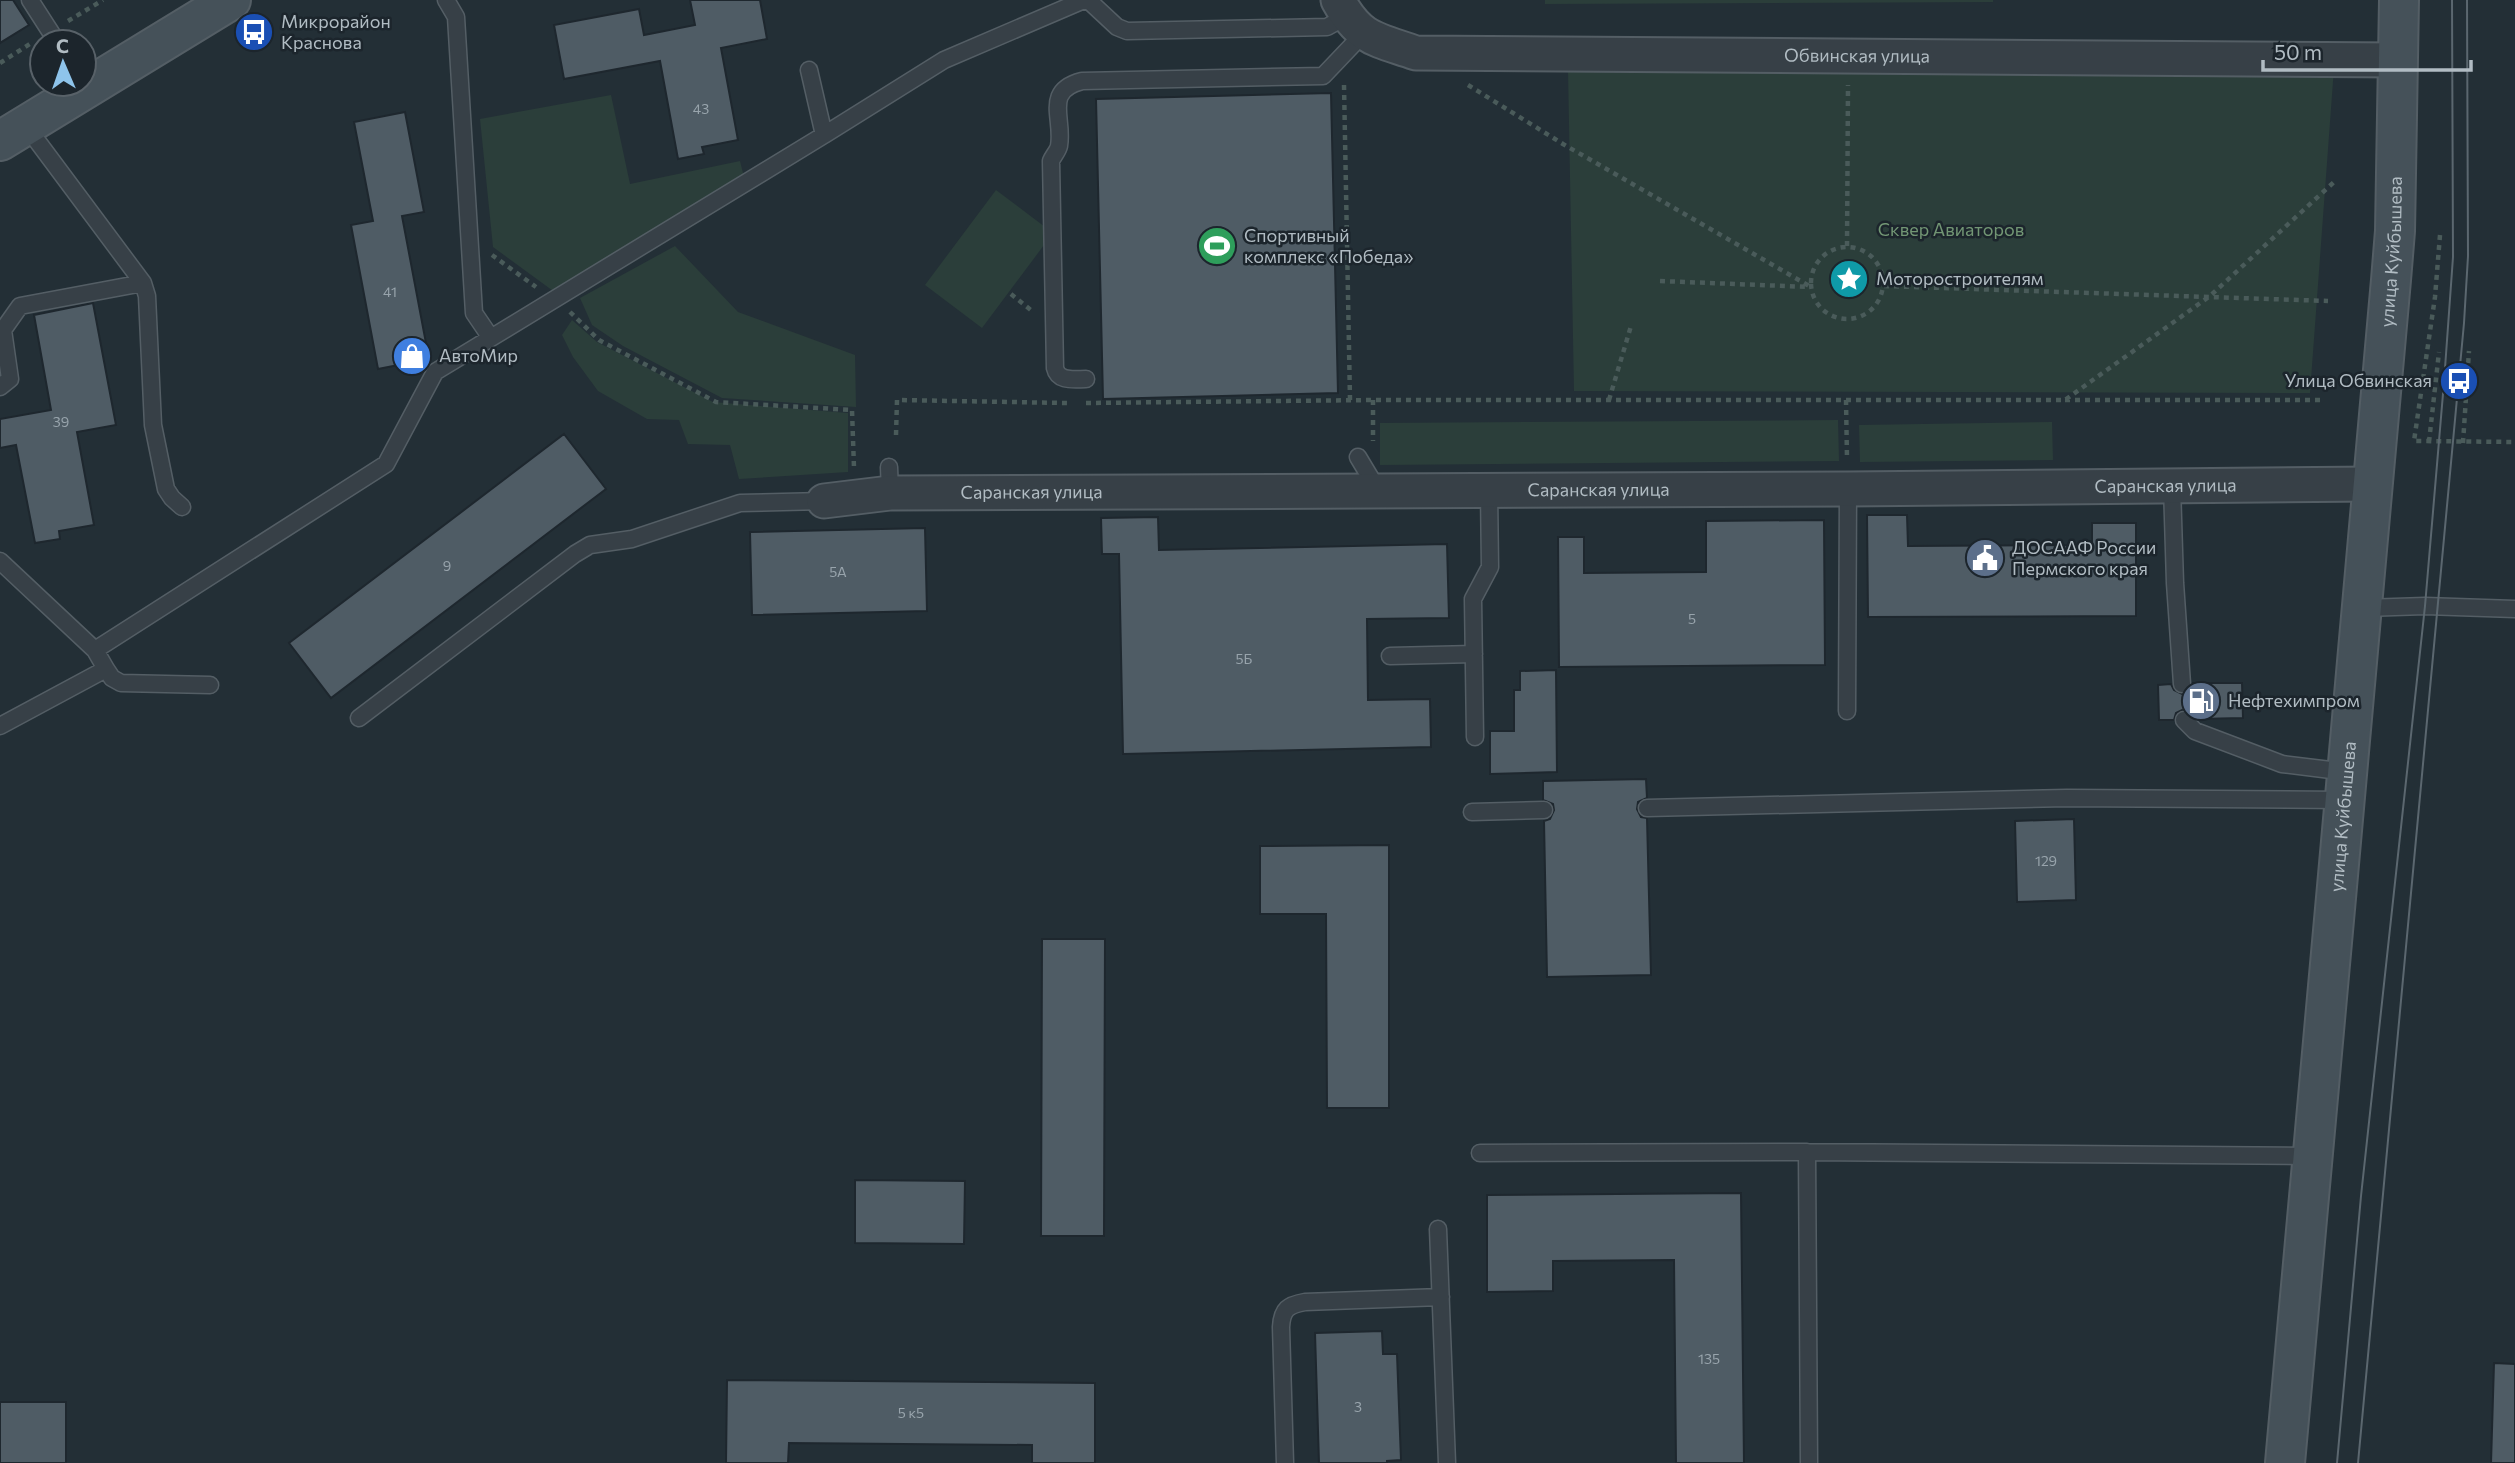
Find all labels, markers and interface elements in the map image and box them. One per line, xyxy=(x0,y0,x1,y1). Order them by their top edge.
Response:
place label: Микрорайон Краснова xyxy=(281,10,391,53)
bus stop icon: Микрорайон Краснова xyxy=(233,11,275,53)
north arrow xyxy=(28,28,98,98)
scale bar xyxy=(2263,28,2471,72)
text: С xyxy=(55,34,69,57)
text: 50 m xyxy=(2274,39,2322,64)
street label: Обвинская улица xyxy=(1784,44,1930,67)
house number: 43 xyxy=(693,100,709,117)
street label: улица Куйбышева xyxy=(2375,176,2406,328)
park label: Сквер Авиаторов xyxy=(1878,218,2024,240)
place label: Спортивный комплекс «Победа» xyxy=(1244,224,1413,267)
sports icon: Спортивный комплекс «Победа» xyxy=(1196,225,1238,267)
place icon: Моторостроителям xyxy=(1828,258,1870,300)
place label: Моторостроителям xyxy=(1876,267,2044,289)
house number: 41 xyxy=(383,283,397,300)
shop icon: АвтоМир xyxy=(391,335,433,377)
place label: АвтоМир xyxy=(439,344,518,366)
bus stop icon: Улица Обвинская xyxy=(2438,360,2480,402)
place label: Улица Обвинская xyxy=(2285,369,2432,391)
house number: 39 xyxy=(53,413,69,430)
street label: Саранская улица xyxy=(2094,473,2237,497)
street label: Саранская улица xyxy=(1528,478,1670,500)
street label: Саранская улица xyxy=(961,480,1103,503)
place label: ДОСААФ России Пермского края xyxy=(2012,536,2156,579)
public building icon: ДОСААФ России Пермского края xyxy=(1964,537,2006,579)
house number: 9 xyxy=(443,557,451,574)
house number: 5А xyxy=(829,563,847,580)
house number: 5 xyxy=(1688,610,1696,627)
house number: 5Б xyxy=(1236,650,1253,667)
fuel station icon: Нефтехимпром xyxy=(2180,680,2222,722)
place label: Нефтехимпром xyxy=(2228,689,2360,711)
street label: улица Куйбышева xyxy=(2325,740,2360,893)
house number: 129 xyxy=(2035,852,2057,869)
house number: 135 xyxy=(1698,1350,1720,1367)
house number: 3 xyxy=(1354,1398,1362,1415)
house number: 5 к5 xyxy=(898,1404,924,1421)

